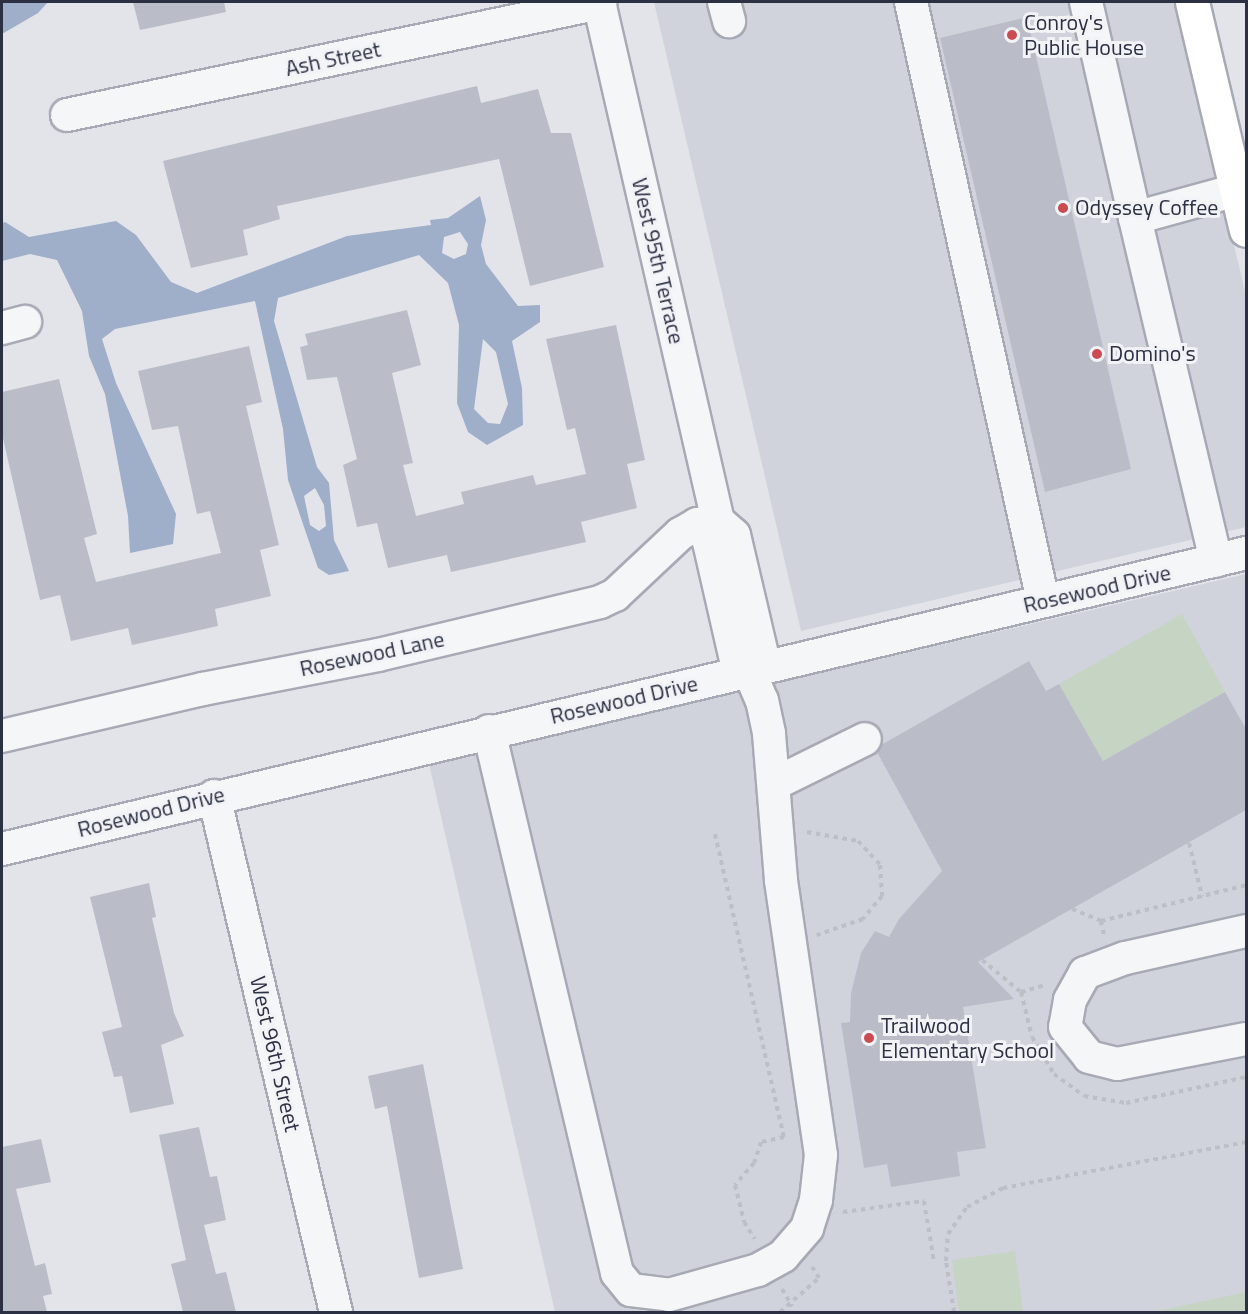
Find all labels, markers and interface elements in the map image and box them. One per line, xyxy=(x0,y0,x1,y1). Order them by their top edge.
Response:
place label: Conroy's Public House xyxy=(1024,9,1144,60)
marker: Conroy's Public House xyxy=(1005,28,1019,42)
street label: Ash Street xyxy=(283,36,383,82)
street label: West 95th Terrace xyxy=(626,175,690,347)
place label: Odyssey Coffee xyxy=(1075,195,1218,221)
marker: Odyssey Coffee xyxy=(1056,201,1070,215)
place label: Domino's xyxy=(1109,341,1196,367)
marker: Domino's xyxy=(1090,347,1104,361)
street label: Rosewood Drive xyxy=(1021,559,1173,619)
street label: Rosewood Lane xyxy=(297,626,447,682)
street label: Rosewood Drive xyxy=(548,670,700,730)
street label: Rosewood Drive xyxy=(75,781,227,843)
street label: West 96th Street xyxy=(244,974,306,1134)
place label: Trailwood Elementary School xyxy=(881,1012,1054,1064)
marker: Trailwood Elementary School xyxy=(862,1031,876,1045)

